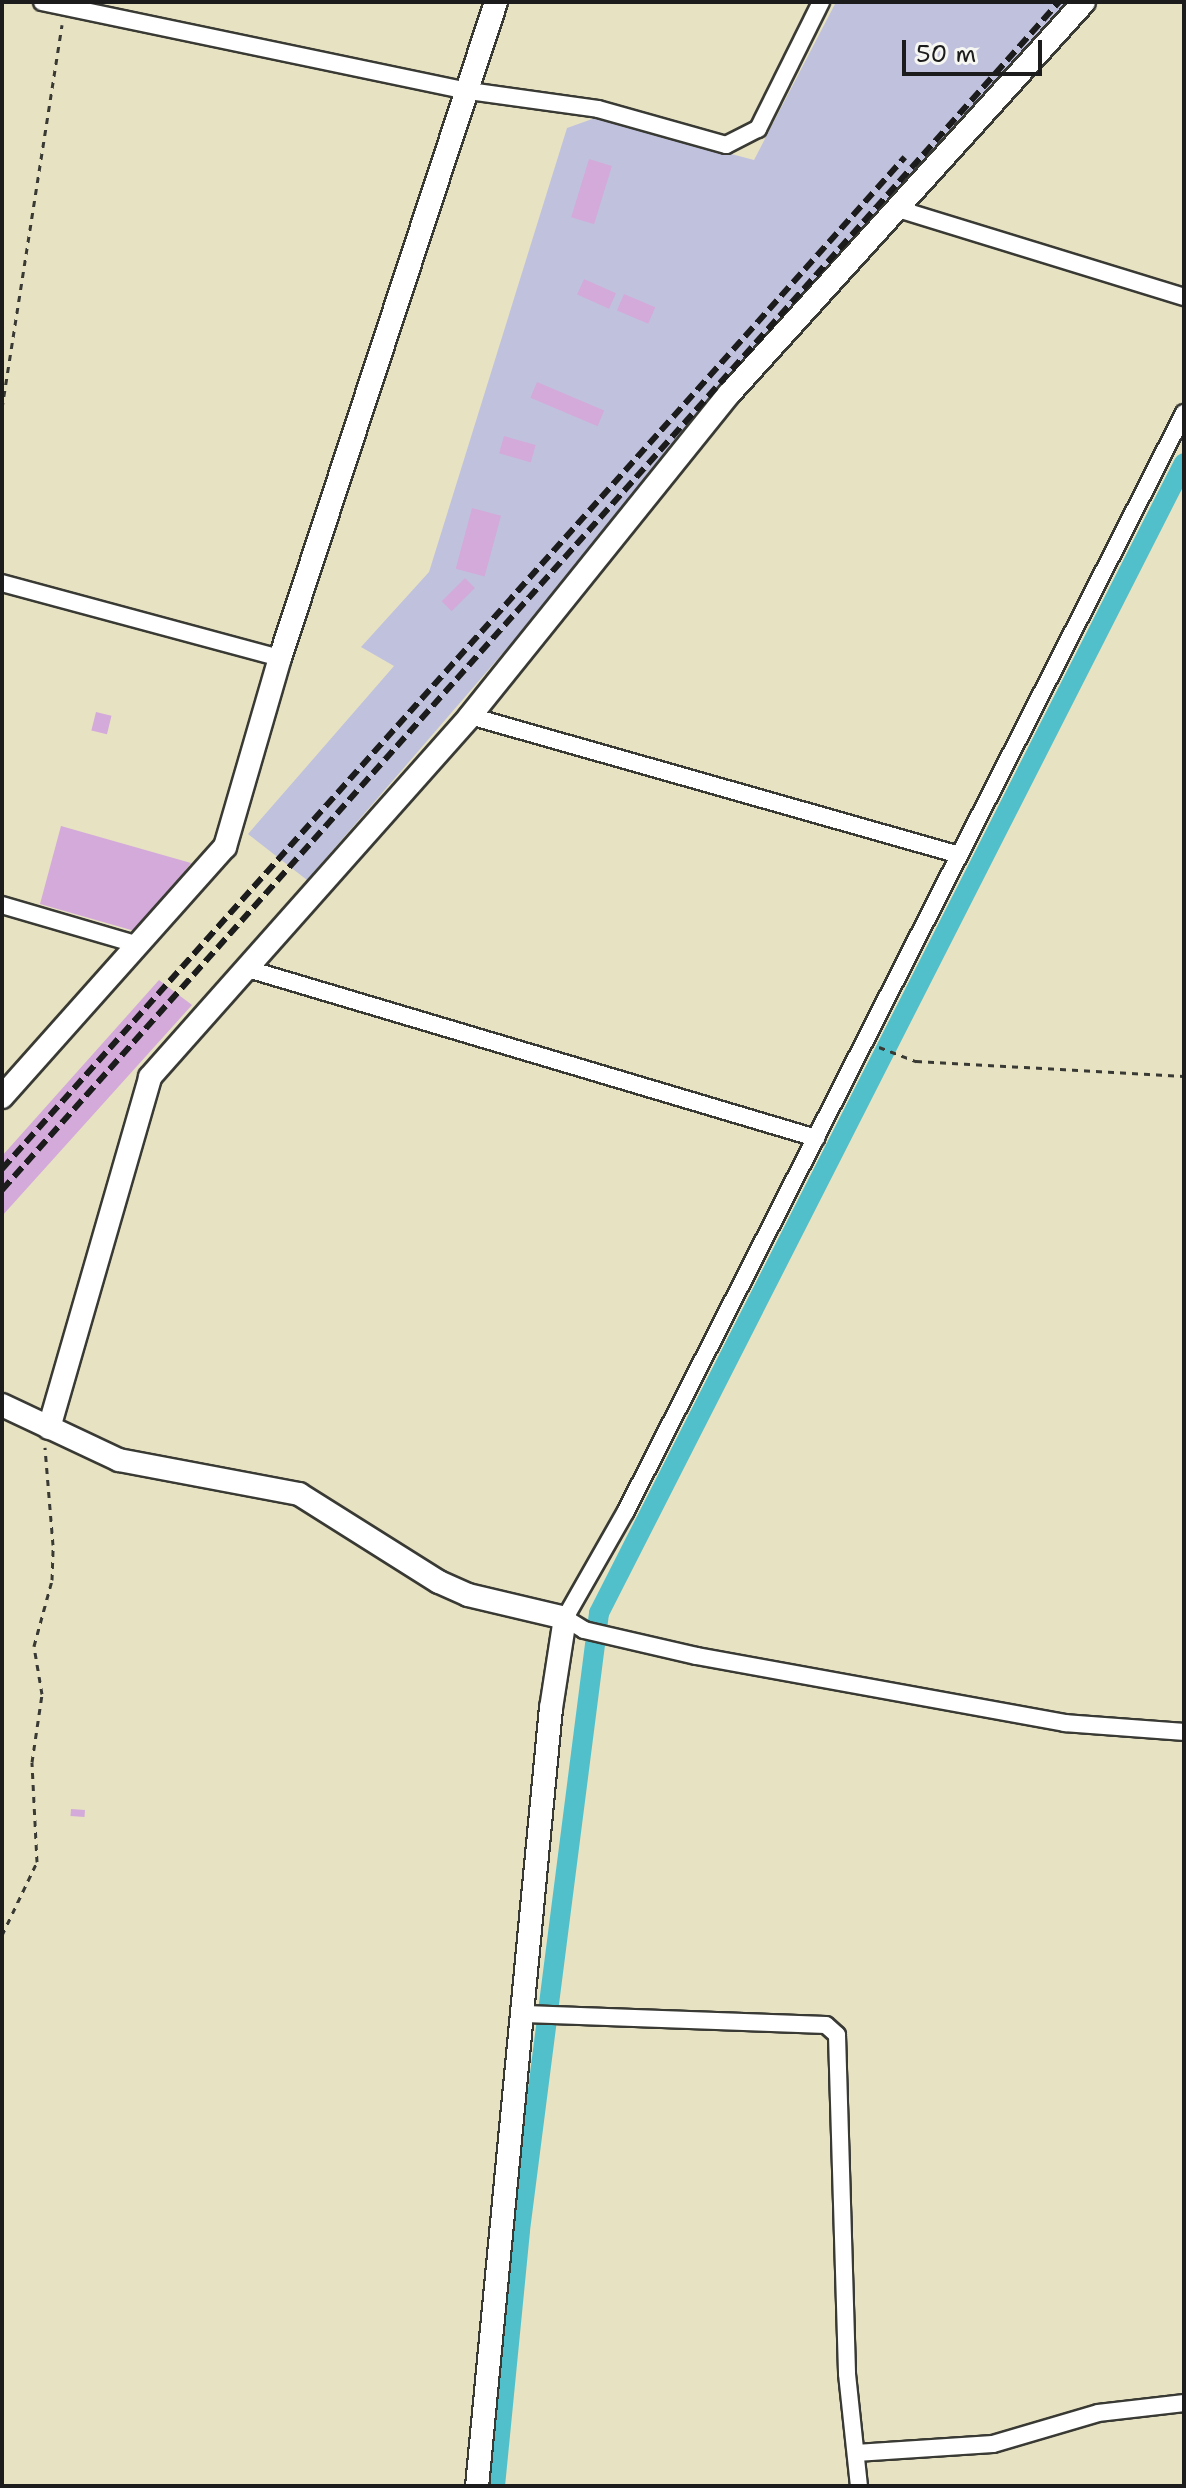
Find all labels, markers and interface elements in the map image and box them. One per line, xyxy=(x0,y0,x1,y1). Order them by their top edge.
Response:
scale bar xyxy=(906,24,1046,74)
text: 50 m xyxy=(916,38,976,70)

